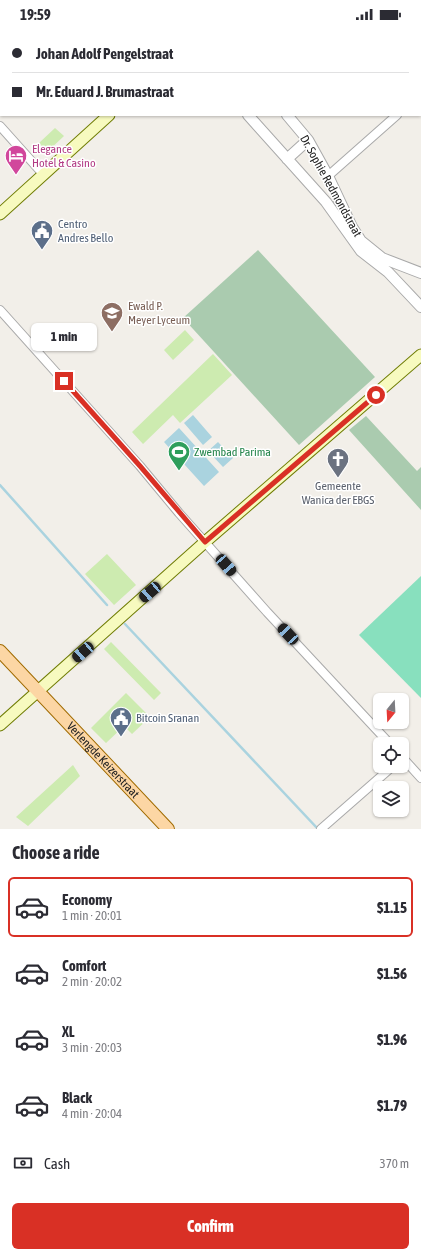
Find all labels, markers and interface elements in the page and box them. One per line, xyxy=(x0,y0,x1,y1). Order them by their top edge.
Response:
text: 19:59 xyxy=(20,6,51,23)
text: Johan Adolf Pengelstraat xyxy=(36,45,173,62)
text: Mr. Eduard J. Brumastraat xyxy=(36,83,174,100)
street label: Dr. Sophie Redmondstraat xyxy=(297,133,365,240)
place label: Elegance Hotel & Casino xyxy=(32,142,96,170)
hotel icon: Elegance Hotel & Casino xyxy=(3,143,29,176)
place label: Centro Andres Bello xyxy=(58,217,114,245)
public building icon: Centro Andres Bello xyxy=(29,218,55,251)
place label: Ewald P. Meyer Lyceum xyxy=(128,299,190,327)
school or university icon: Ewald P. Meyer Lyceum xyxy=(99,300,125,333)
callout: 1 min xyxy=(31,323,97,351)
text: 1 min xyxy=(51,329,77,344)
route end xyxy=(55,372,73,390)
route start xyxy=(367,386,385,404)
sports icon: Zwembad Parima xyxy=(166,439,192,472)
place label: Zwembad Parima xyxy=(194,445,271,459)
church icon: Gemeente Wanica der EBGS xyxy=(325,446,351,479)
place label: Gemeente Wanica der EBGS xyxy=(302,479,374,507)
car xyxy=(214,552,238,578)
car xyxy=(137,580,163,604)
car xyxy=(275,621,301,647)
car xyxy=(70,640,96,664)
north arrow xyxy=(373,693,409,729)
map controls xyxy=(373,693,409,817)
public building icon: Bitcoin Sranan xyxy=(108,705,134,738)
place label: Bitcoin Sranan xyxy=(136,711,199,725)
street label: Verlengde Keizerstraat xyxy=(64,719,143,801)
button: locate xyxy=(373,737,409,773)
button: layers xyxy=(373,781,409,817)
text: Choose a ride xyxy=(12,842,100,863)
icon: car xyxy=(14,889,50,925)
text: Economy xyxy=(62,891,112,908)
text: $1.15 xyxy=(377,899,407,916)
text: 1 min · 20:01 xyxy=(62,908,122,923)
icon: car xyxy=(14,955,50,991)
text: Comfort xyxy=(62,957,106,974)
text: $1.56 xyxy=(377,965,407,982)
text: 2 min · 20:02 xyxy=(62,974,122,989)
icon: car xyxy=(14,1021,50,1057)
text: XL xyxy=(62,1023,75,1040)
text: $1.96 xyxy=(377,1031,407,1048)
text: 3 min · 20:03 xyxy=(62,1040,122,1055)
icon: car xyxy=(14,1087,50,1123)
text: Black xyxy=(62,1089,92,1106)
text: $1.79 xyxy=(377,1097,407,1114)
text: 4 min · 20:04 xyxy=(62,1106,122,1121)
icon: cash xyxy=(12,1152,34,1174)
text: Cash xyxy=(44,1155,70,1172)
text: 370 m xyxy=(380,1156,409,1171)
button: Confirm xyxy=(12,1203,409,1249)

